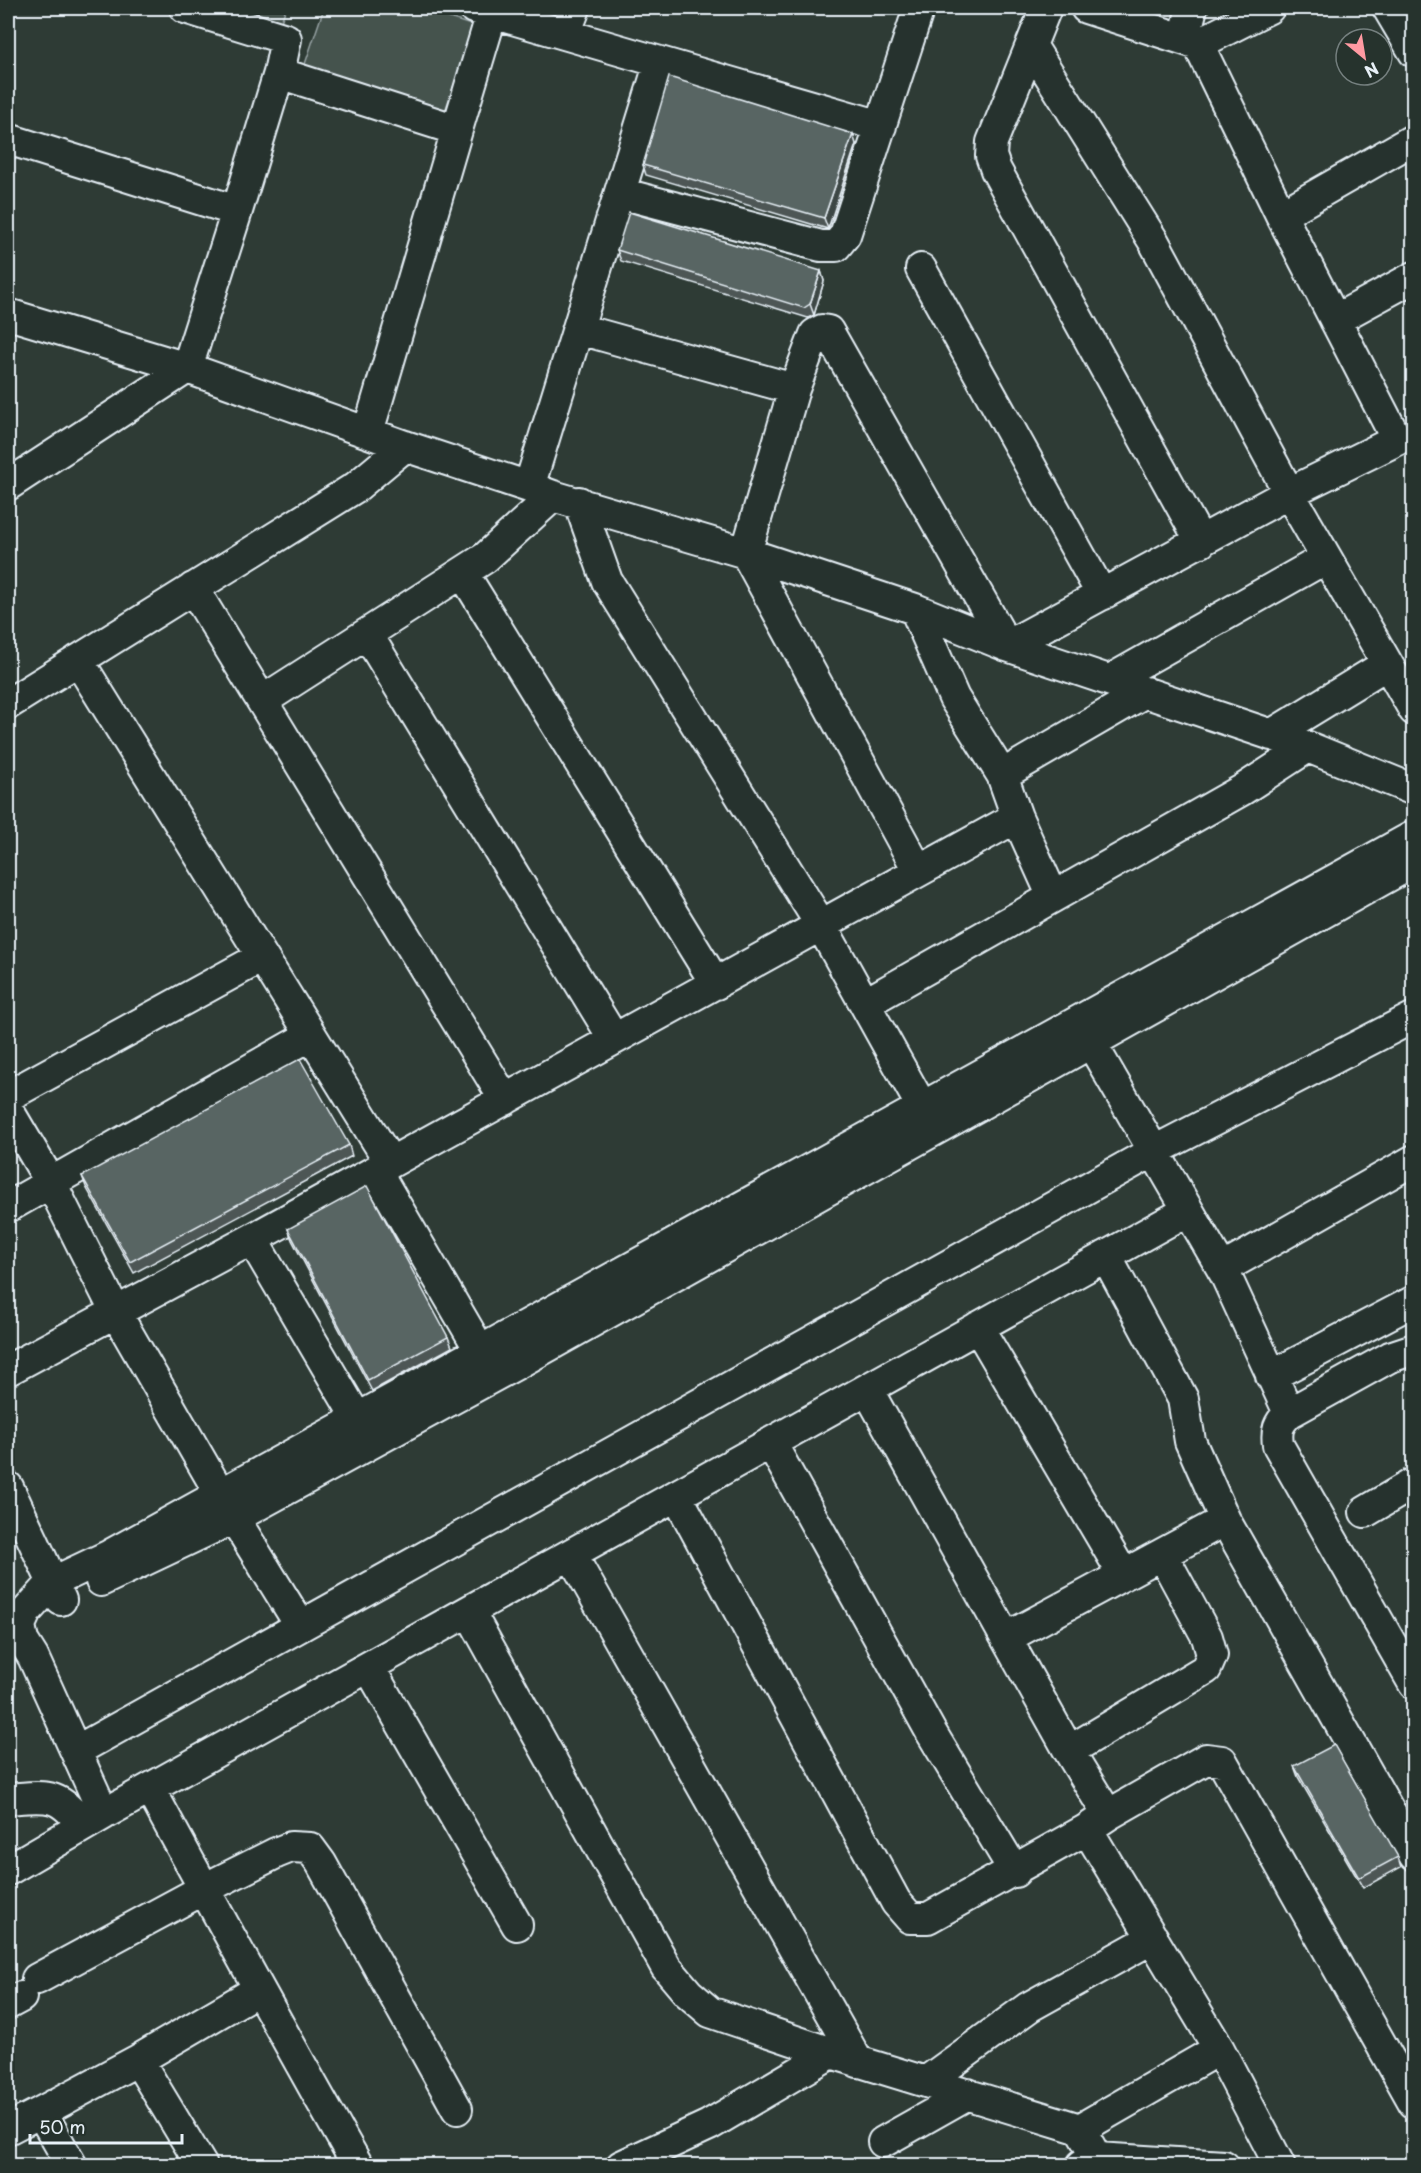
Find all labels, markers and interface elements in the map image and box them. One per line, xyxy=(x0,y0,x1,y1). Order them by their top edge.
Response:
north arrow xyxy=(1334,27,1394,87)
text: N xyxy=(1361,57,1383,84)
scale bar xyxy=(30,2107,182,2145)
text: 50 m xyxy=(39,2113,86,2140)

